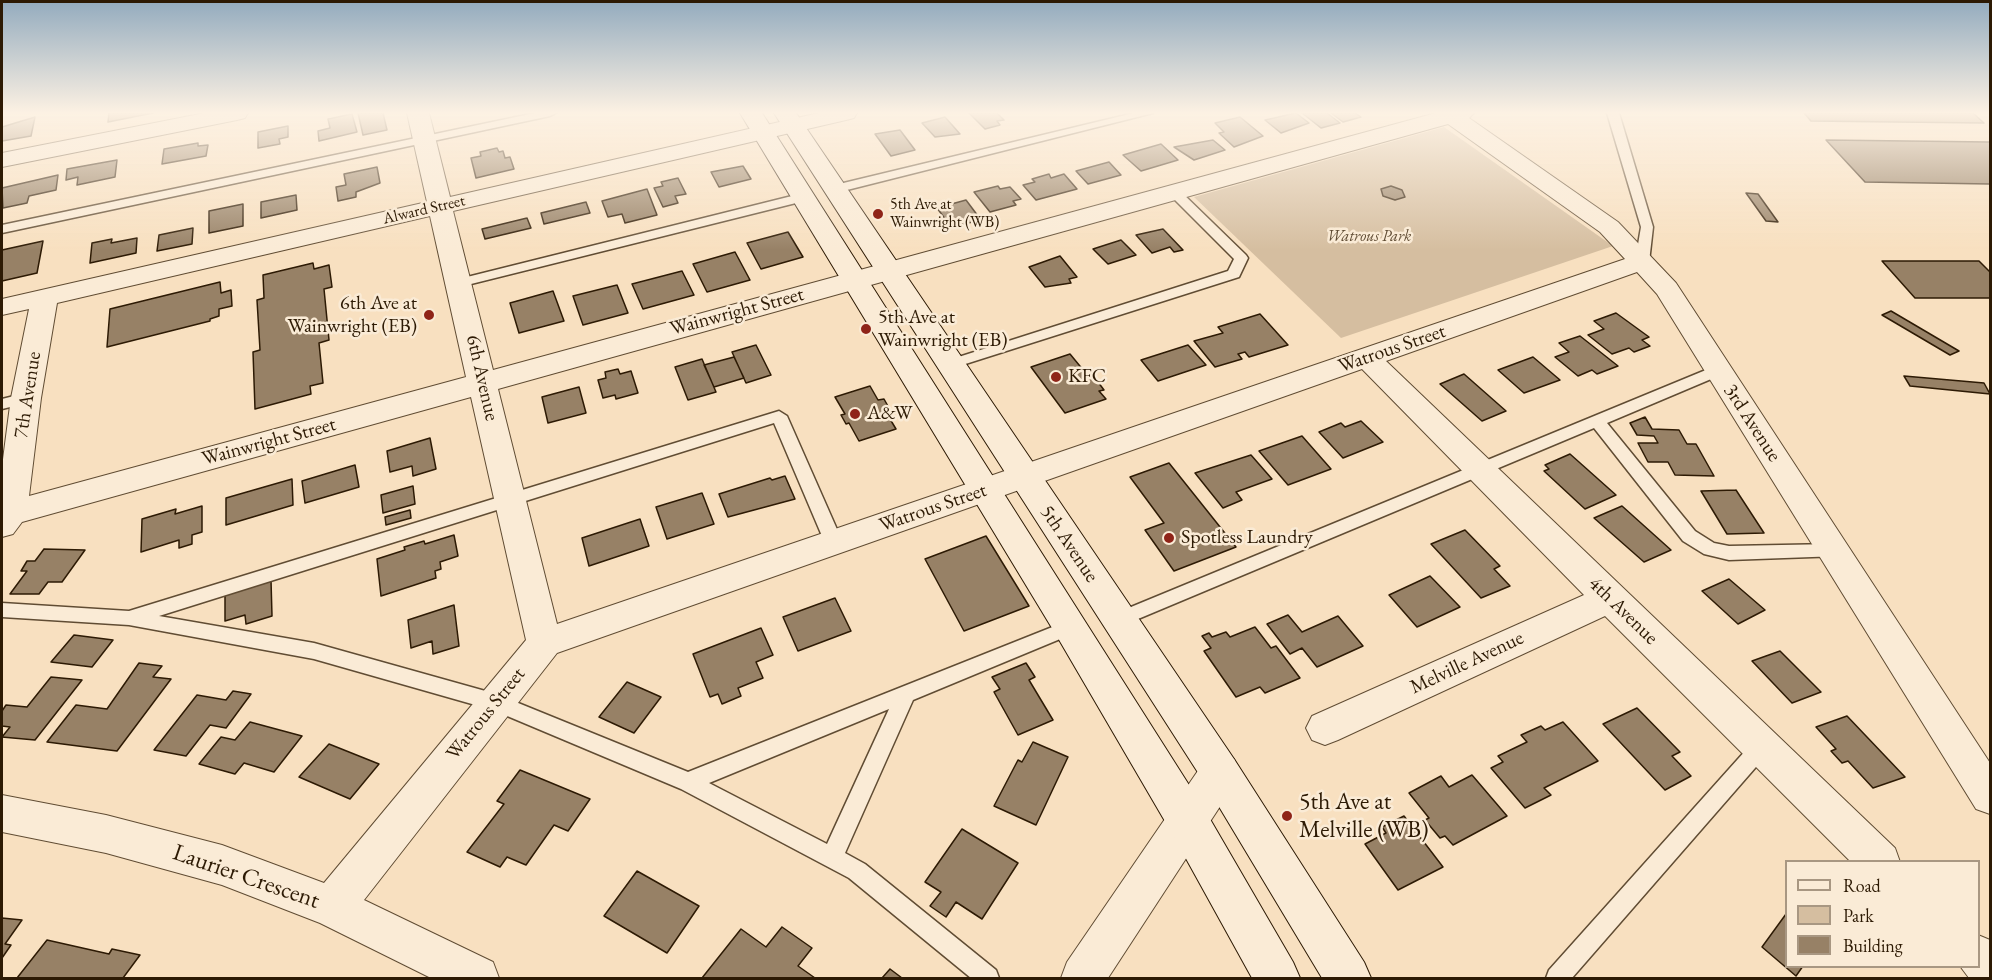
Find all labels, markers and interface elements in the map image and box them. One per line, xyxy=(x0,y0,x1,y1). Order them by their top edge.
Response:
street label: Alward Street xyxy=(381,191,467,229)
place label: 5th Ave at Wainwright (WB) xyxy=(890,195,999,233)
marker: 5th Ave at Wainwright (WB) xyxy=(871,207,885,221)
park label: Watrous Park xyxy=(1327,227,1411,247)
street label: Wainwright Street xyxy=(667,283,807,341)
place label: 6th Ave at Wainwright (EB) xyxy=(288,292,417,339)
place label: 5th Ave at Wainwright (EB) xyxy=(878,306,1007,353)
marker: 6th Ave at Wainwright (EB) xyxy=(422,308,436,322)
street label: Watrous Street xyxy=(1335,319,1449,379)
marker: 5th Ave at Wainwright (EB) xyxy=(859,322,873,336)
street label: 6th Avenue xyxy=(460,333,504,423)
street label: 7th Avenue xyxy=(9,350,47,440)
place label: KFC xyxy=(1068,365,1106,389)
marker: KFC xyxy=(1049,370,1063,384)
street label: 3rd Avenue xyxy=(1718,380,1786,466)
place label: A&W xyxy=(867,402,913,426)
marker: A&W xyxy=(848,407,862,421)
street label: Wainwright Street xyxy=(199,413,339,471)
street label: Watrous Street xyxy=(876,478,990,538)
street label: 5th Avenue xyxy=(1035,501,1103,587)
place label: Spotless Laundry xyxy=(1181,526,1313,550)
marker: Spotless Laundry xyxy=(1162,531,1176,545)
street label: 4th Avenue xyxy=(1583,572,1663,650)
street label: Melville Avenue xyxy=(1406,626,1528,700)
street label: Watrous Street xyxy=(441,663,531,765)
place label: 5th Ave at Melville (WB) xyxy=(1299,788,1429,844)
marker: 5th Ave at Melville (WB) xyxy=(1280,809,1294,823)
street label: Laurier Crescent xyxy=(169,838,323,916)
legend xyxy=(1785,860,1980,968)
text: Road xyxy=(1843,874,1881,897)
text: Park xyxy=(1843,904,1874,927)
text: Building xyxy=(1843,934,1903,957)

